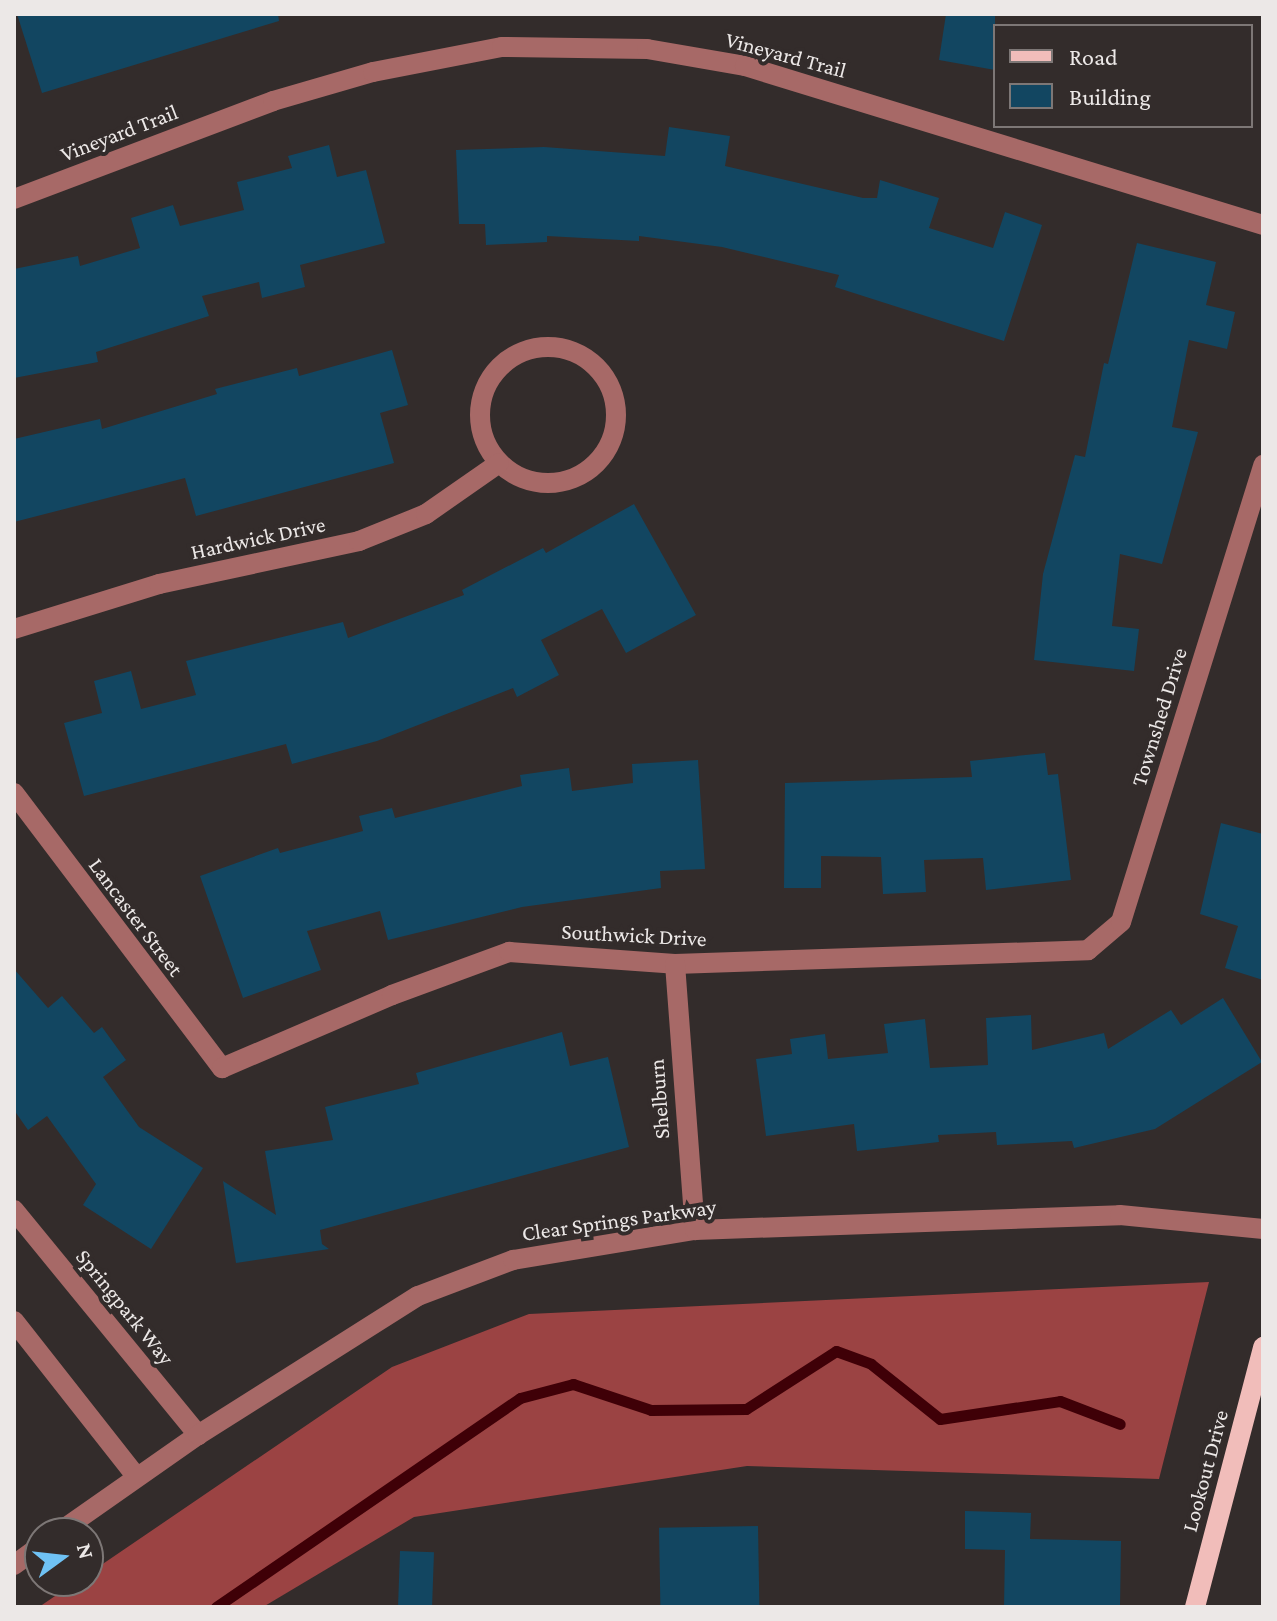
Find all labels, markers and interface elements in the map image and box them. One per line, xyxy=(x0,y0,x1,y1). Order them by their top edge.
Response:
legend xyxy=(993,24,1253,128)
street label: Vineyard Trail xyxy=(723,26,849,84)
text: Road xyxy=(1069,43,1118,70)
text: Building xyxy=(1069,83,1151,110)
street label: Vineyard Trail xyxy=(57,99,181,167)
street label: Hardwick Drive xyxy=(188,511,328,565)
street label: Townshed Drive xyxy=(1125,644,1193,790)
street label: Lancaster Street xyxy=(83,853,189,981)
street label: Southwick Drive xyxy=(561,918,707,952)
street label: Shelburn xyxy=(643,1058,675,1140)
street label: Clear Springs Parkway xyxy=(520,1193,718,1247)
street label: Springpark Way xyxy=(70,1244,180,1370)
street label: Lookout Drive xyxy=(1176,1407,1234,1535)
north arrow xyxy=(24,1517,104,1597)
text: N xyxy=(72,1541,100,1562)

